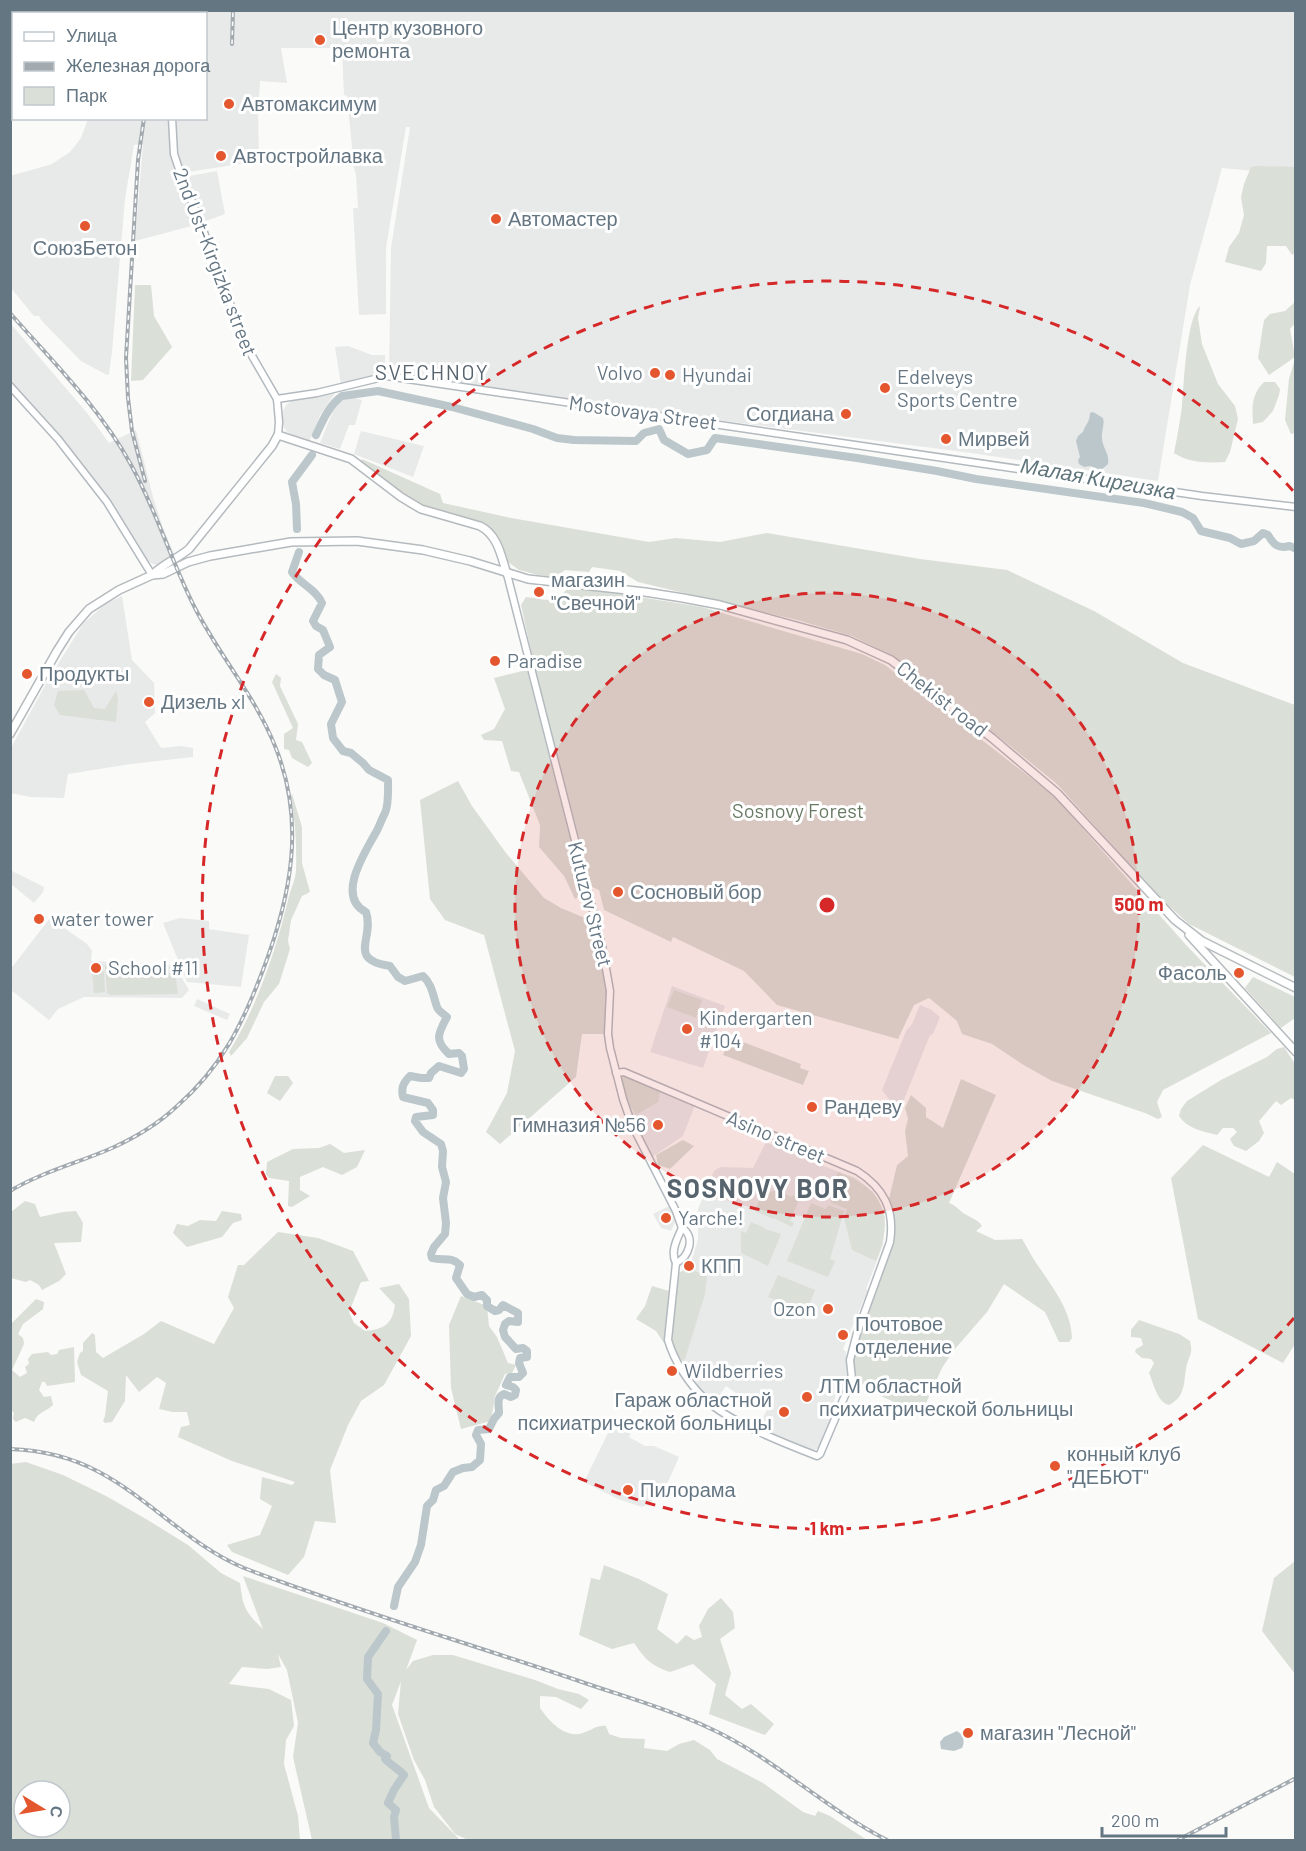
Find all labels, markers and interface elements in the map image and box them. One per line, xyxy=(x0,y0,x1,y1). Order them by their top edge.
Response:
legend xyxy=(12,12,207,120)
place label: Центр кузовного ремонта xyxy=(332,15,483,62)
text: Улица xyxy=(66,24,118,46)
marker: Центр кузовного ремонта xyxy=(313,33,327,47)
text: Железная дорога xyxy=(66,54,211,76)
text: Парк xyxy=(66,84,107,106)
place label: Автомаксимум xyxy=(241,91,377,115)
marker: Автомаксимум xyxy=(222,97,236,111)
place label: Автостройлавка xyxy=(233,143,384,167)
marker: Автостройлавка xyxy=(214,149,228,163)
street label: 2nd Ust-Kirgizka street xyxy=(169,164,263,359)
place label: Автомастер xyxy=(508,206,618,230)
marker: Автомастер xyxy=(489,212,503,226)
marker: СоюзБетон xyxy=(78,219,92,233)
place label: СоюзБетон xyxy=(33,235,137,259)
district label: SVECHNOY xyxy=(375,359,489,384)
place label: Volvo xyxy=(597,360,643,384)
place label: Hyundai xyxy=(682,362,752,386)
place label: Edelveys Sports Centre xyxy=(897,364,1018,411)
marker: Volvo xyxy=(648,366,662,380)
marker: Hyundai xyxy=(663,368,677,382)
marker: Edelveys Sports Centre xyxy=(878,381,892,395)
street label: Mostovaya Street xyxy=(567,390,719,434)
place label: Согдиана xyxy=(746,401,835,425)
marker: Согдиана xyxy=(839,407,853,421)
place label: Мирвей xyxy=(958,426,1030,450)
marker: Мирвей xyxy=(939,432,953,446)
water label: Малая Киргизка xyxy=(1019,452,1178,503)
place label: магазин "Свечной" xyxy=(551,567,641,614)
marker: магазин "Свечной" xyxy=(532,585,546,599)
place label: Paradise xyxy=(507,648,583,672)
marker: Paradise xyxy=(488,654,502,668)
street label: Chekist road xyxy=(892,655,993,741)
place label: Продукты xyxy=(39,661,129,685)
marker: Продукты xyxy=(20,667,34,681)
place label: Дизель xl xyxy=(161,689,245,713)
marker: Дизель xl xyxy=(142,695,156,709)
park label: Sosnovy Forest xyxy=(732,798,864,822)
street label: Kutuzov Street xyxy=(564,839,618,969)
place label: Сосновый бор xyxy=(630,879,762,903)
marker: Сосновый бор xyxy=(611,885,625,899)
text: 500 m xyxy=(1115,893,1163,915)
centre of rings xyxy=(817,895,837,915)
place label: water tower xyxy=(51,906,154,930)
marker: water tower xyxy=(32,912,46,926)
place label: School #11 xyxy=(108,955,198,979)
place label: Фасоль xyxy=(1158,960,1227,984)
marker: School #11 xyxy=(89,961,103,975)
marker: Фасоль xyxy=(1232,966,1246,980)
place label: Kindergarten #104 xyxy=(699,1005,812,1052)
marker: Kindergarten #104 xyxy=(680,1022,694,1036)
place label: Рандеву xyxy=(824,1094,902,1118)
marker: Рандеву xyxy=(805,1100,819,1114)
street label: Asino street xyxy=(723,1105,829,1168)
place label: Гимназия №56 xyxy=(512,1112,646,1136)
marker: Гимназия №56 xyxy=(651,1118,665,1132)
district label: SOSNOVY BOR xyxy=(667,1172,849,1203)
place label: Yarche! xyxy=(678,1205,744,1229)
marker: Yarche! xyxy=(659,1211,673,1225)
place label: КПП xyxy=(701,1253,741,1277)
marker: КПП xyxy=(682,1259,696,1273)
place label: Ozon xyxy=(773,1296,816,1320)
marker: Ozon xyxy=(821,1302,835,1316)
place label: Почтовое отделение xyxy=(855,1311,952,1358)
marker: Почтовое отделение xyxy=(836,1328,850,1342)
place label: Wildberries xyxy=(684,1358,783,1382)
marker: Wildberries xyxy=(665,1364,679,1378)
place label: ЛТМ областной психиатрической больницы xyxy=(819,1373,1073,1420)
place label: Гараж областной психиатрической больницы xyxy=(518,1387,772,1434)
marker: ЛТМ областной психиатрической больницы xyxy=(800,1390,814,1404)
marker: Гараж областной психиатрической больницы xyxy=(777,1405,791,1419)
place label: конный клуб "ДЕБЮТ" xyxy=(1067,1441,1181,1488)
marker: конный клуб "ДЕБЮТ" xyxy=(1048,1459,1062,1473)
place label: Пилорама xyxy=(640,1477,737,1501)
marker: Пилорама xyxy=(621,1483,635,1497)
text: 1 km xyxy=(810,1517,844,1539)
place label: магазин "Лесной" xyxy=(980,1720,1136,1744)
marker: магазин "Лесной" xyxy=(961,1726,975,1740)
north arrow xyxy=(12,1779,72,1839)
scale bar xyxy=(1102,1800,1226,1838)
text: С xyxy=(47,1804,68,1820)
text: 200 m xyxy=(1111,1809,1159,1831)

